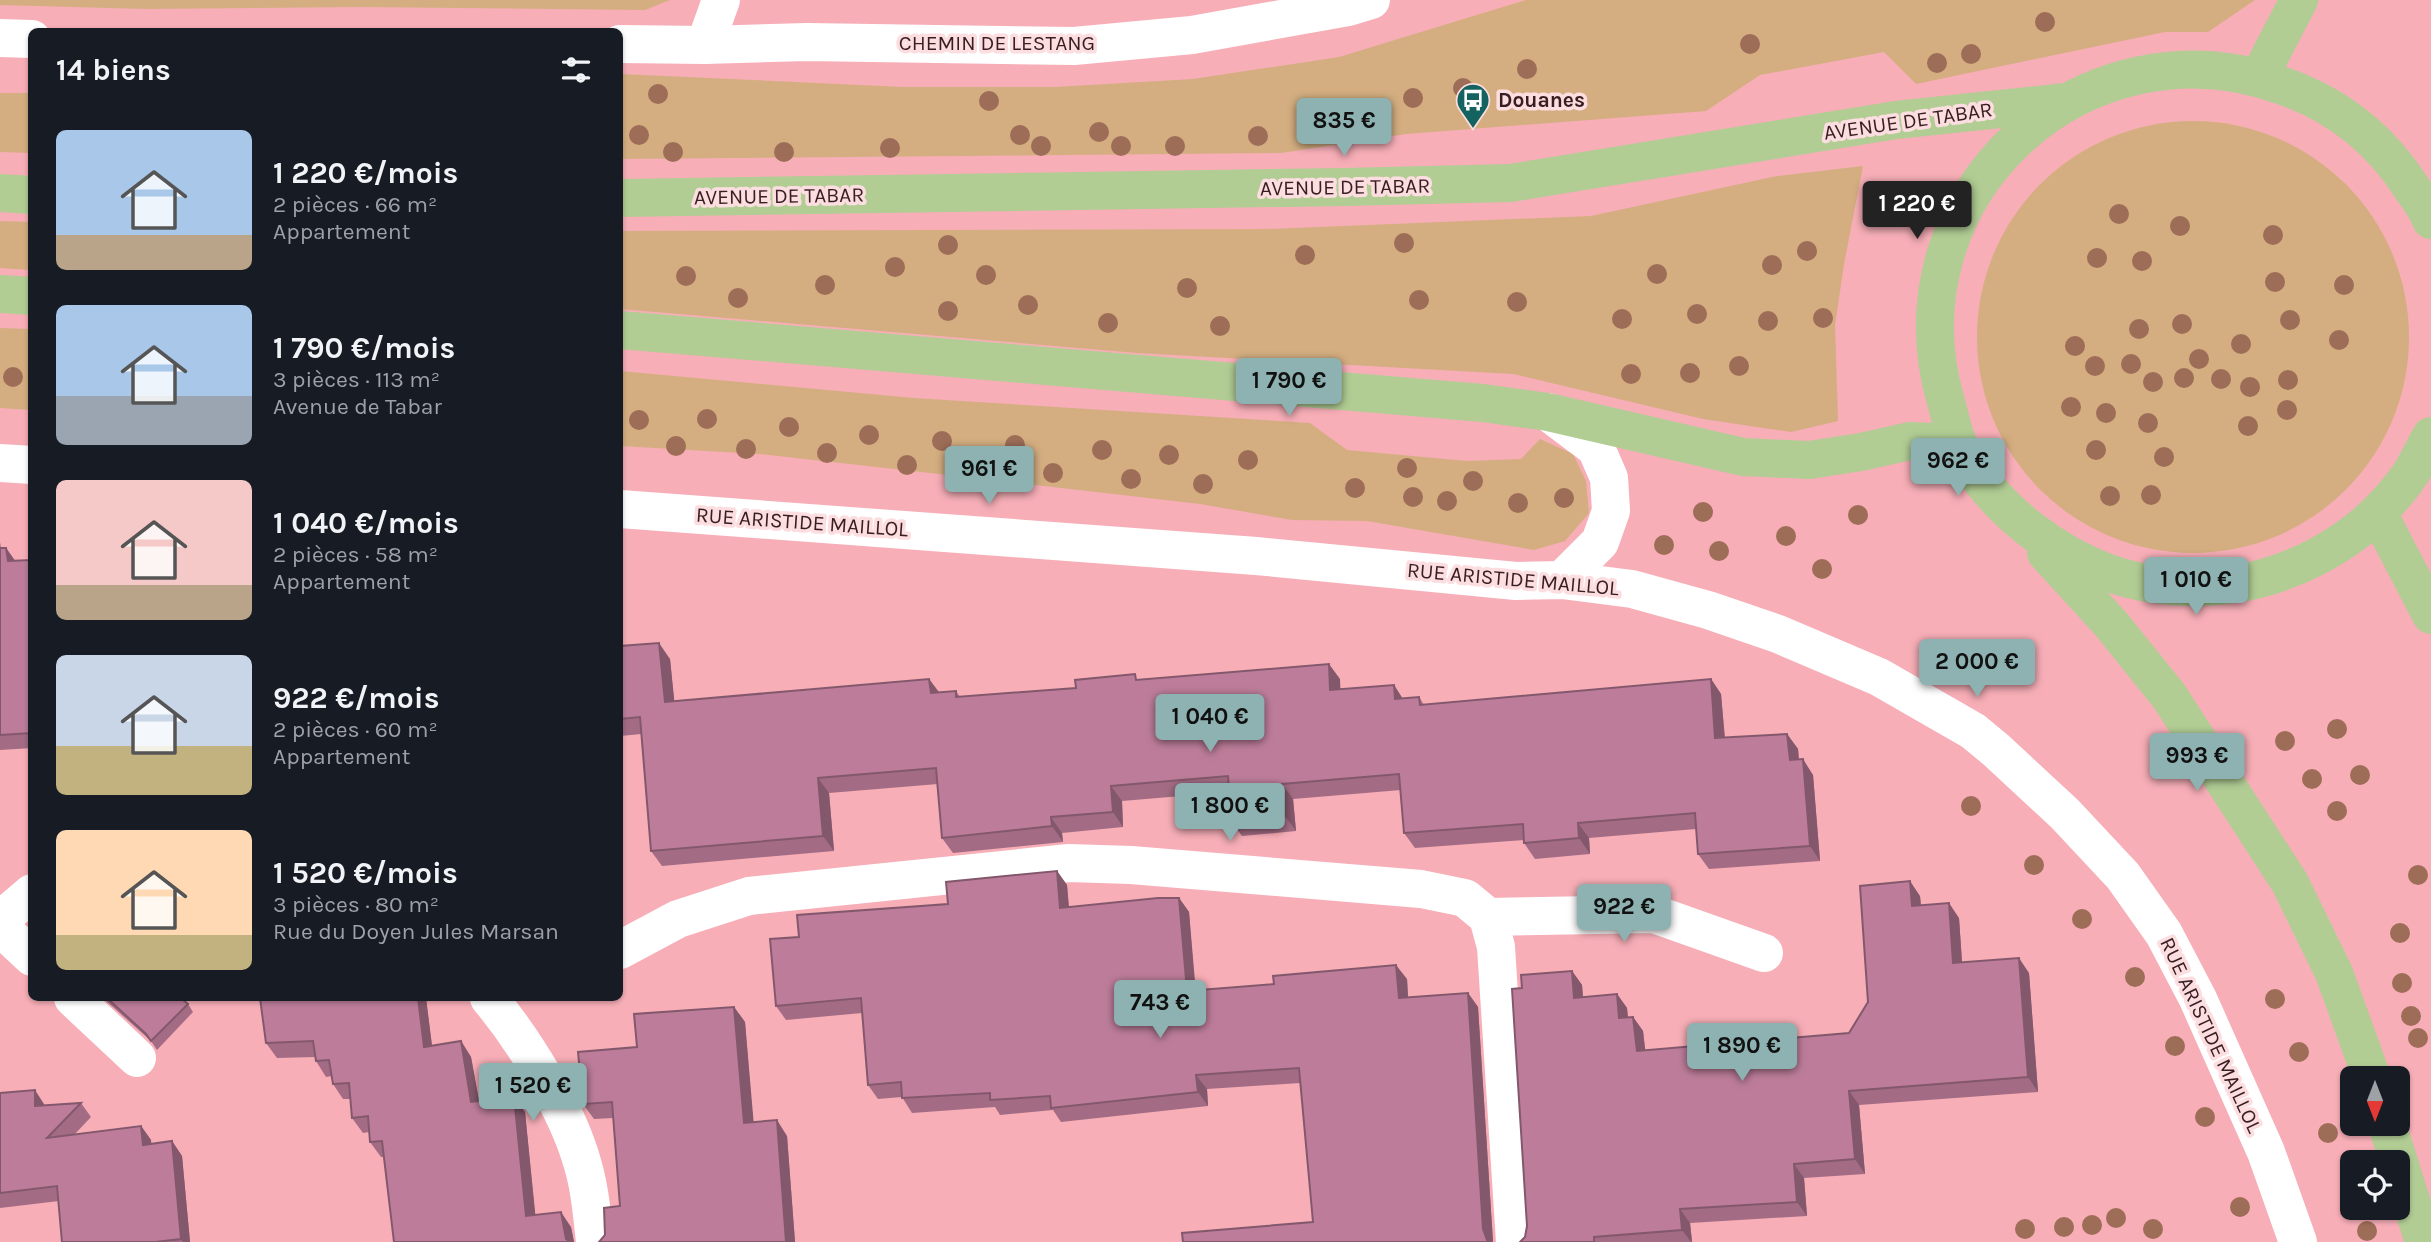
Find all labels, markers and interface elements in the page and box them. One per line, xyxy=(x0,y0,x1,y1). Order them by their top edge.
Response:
street label: CHEMIN DE LESTANG xyxy=(899,31,1095,55)
icon: filters xyxy=(557,51,595,89)
text: 14 biens xyxy=(56,52,171,88)
bus stop icon: Douanes xyxy=(1454,81,1492,130)
place label: Douanes xyxy=(1498,88,1585,112)
street label: AVENUE DE TABAR xyxy=(1822,97,1994,145)
pin: 835 € xyxy=(1295,99,1393,158)
text: 835 € xyxy=(1313,107,1375,134)
text: 1 220 €/mois xyxy=(273,155,458,191)
icon: home xyxy=(112,158,196,242)
street label: AVENUE DE TABAR xyxy=(1260,174,1430,200)
pin: 1 220 € xyxy=(1852,182,1982,241)
street label: AVENUE DE TABAR xyxy=(694,183,864,209)
text: 1 220 € xyxy=(1879,190,1955,217)
text: 2 pièces · 66 m² xyxy=(273,191,437,218)
text: Appartement xyxy=(273,218,410,245)
text: 1 790 €/mois xyxy=(273,330,455,366)
icon: home xyxy=(112,333,196,417)
pin: 1 790 € xyxy=(1224,358,1354,418)
text: 3 pièces · 113 m² xyxy=(273,366,440,393)
text: 1 790 € xyxy=(1252,367,1326,394)
text: Avenue de Tabar xyxy=(273,393,442,420)
pin: 962 € xyxy=(1909,438,2007,498)
pin: 961 € xyxy=(940,447,1038,506)
text: 962 € xyxy=(1927,447,1989,474)
text: 961 € xyxy=(961,455,1017,482)
street label: RUE ARISTIDE MAILLOL xyxy=(695,503,909,541)
text: 1 040 €/mois xyxy=(273,505,459,541)
icon: home xyxy=(112,508,196,592)
text: 2 pièces · 58 m² xyxy=(273,541,438,568)
street label: RUE ARISTIDE MAILLOL xyxy=(1406,558,1620,600)
pin: 1 010 € xyxy=(2131,558,2261,617)
text: 1 010 € xyxy=(2160,566,2232,593)
text: Appartement xyxy=(273,568,410,595)
pin: 2 000 € xyxy=(1912,640,2042,699)
text: 2 000 € xyxy=(1935,648,2019,675)
text: 922 €/mois xyxy=(273,680,439,716)
icon: home xyxy=(112,683,196,767)
pin: 1 040 € xyxy=(1145,694,1275,754)
text: 1 040 € xyxy=(1171,703,1249,730)
text: 2 pièces · 60 m² xyxy=(273,716,438,743)
pin: 993 € xyxy=(2148,734,2246,793)
text: 993 € xyxy=(2166,742,2228,769)
text: Appartement xyxy=(273,743,410,770)
pin: 1 800 € xyxy=(1165,784,1295,843)
text: 1 800 € xyxy=(1191,792,1269,819)
text: 1 520 €/mois xyxy=(273,855,458,891)
icon: home xyxy=(112,858,196,942)
pin: 922 € xyxy=(1575,884,1673,944)
text: 3 pièces · 80 m² xyxy=(273,891,439,918)
text: 922 € xyxy=(1593,893,1655,920)
text: Rue du Doyen Jules Marsan xyxy=(273,918,559,945)
street label: RUE ARISTIDE MAILLOL xyxy=(2155,934,2267,1137)
pin: 743 € xyxy=(1111,981,1209,1040)
text: 743 € xyxy=(1130,989,1190,1016)
pin: 1 890 € xyxy=(1677,1024,1807,1083)
text: 1 890 € xyxy=(1703,1032,1781,1059)
pin: 1 520 € xyxy=(468,1064,598,1123)
north arrow xyxy=(2340,1066,2410,1136)
map controls xyxy=(2340,1066,2410,1220)
text: 1 520 € xyxy=(495,1072,571,1099)
button: locate xyxy=(2340,1150,2410,1220)

